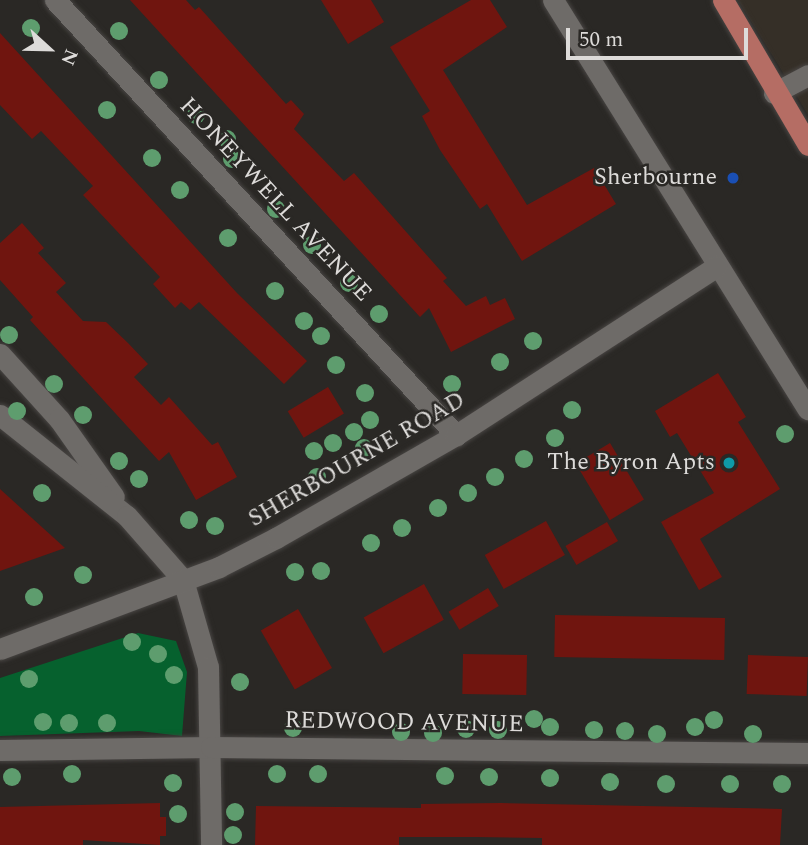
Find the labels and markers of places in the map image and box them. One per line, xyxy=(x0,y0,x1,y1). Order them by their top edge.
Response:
place label: Sherbourne xyxy=(594,164,717,192)
marker: Sherbourne xyxy=(723,168,743,188)
place label: The Byron Apts xyxy=(547,449,715,477)
marker: The Byron Apts xyxy=(721,455,737,471)

